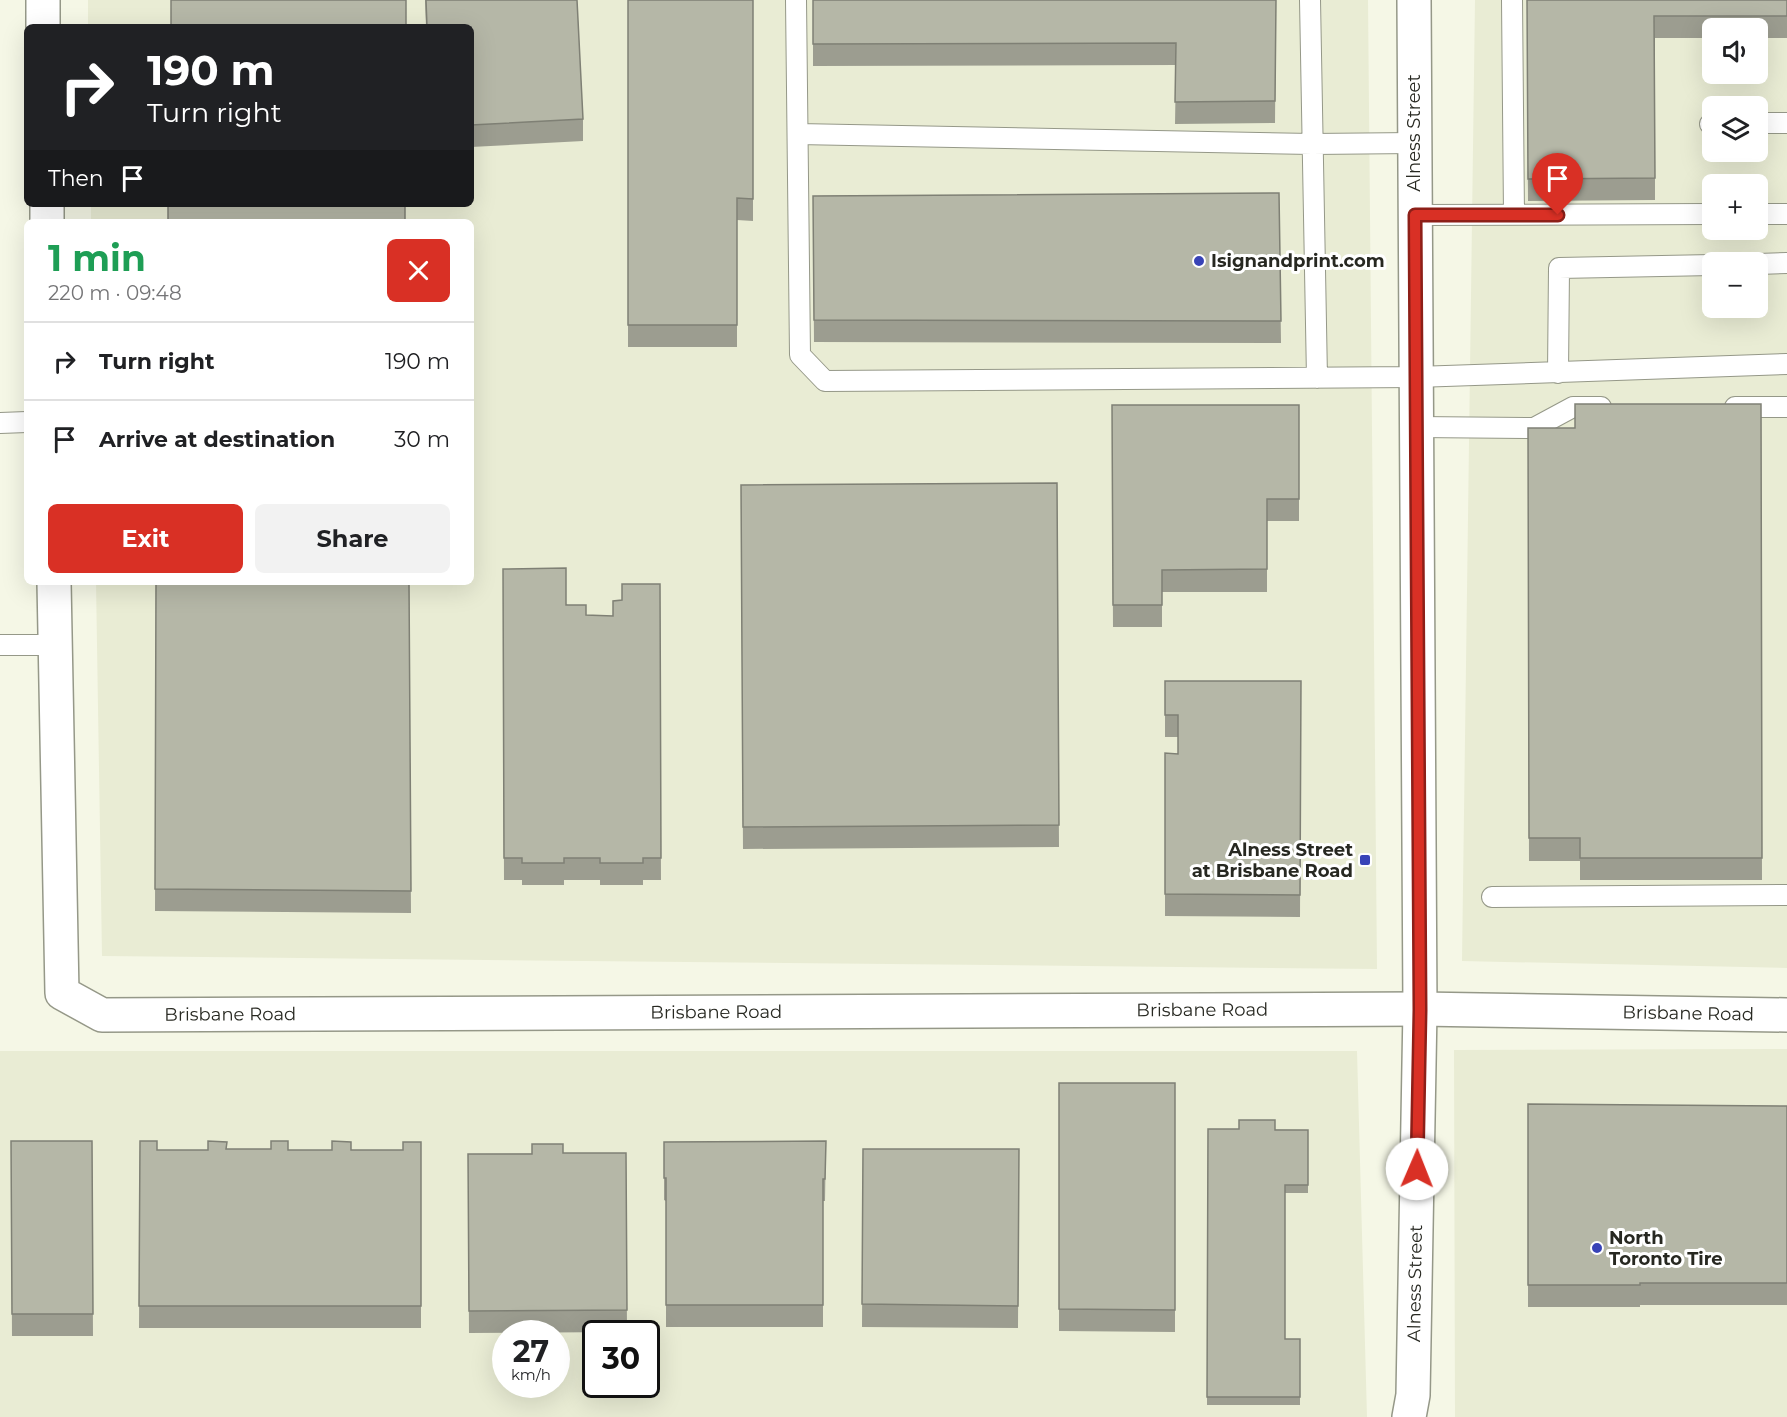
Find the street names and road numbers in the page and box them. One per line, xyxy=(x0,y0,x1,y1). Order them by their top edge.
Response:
street label: Alness Street xyxy=(1403,74,1425,192)
street label: Brisbane Road xyxy=(1136,999,1268,1021)
street label: Brisbane Road xyxy=(650,1001,782,1024)
street label: Brisbane Road xyxy=(1622,1001,1754,1025)
street label: Brisbane Road xyxy=(164,1003,296,1026)
street label: Alness Street xyxy=(1403,1224,1427,1342)

